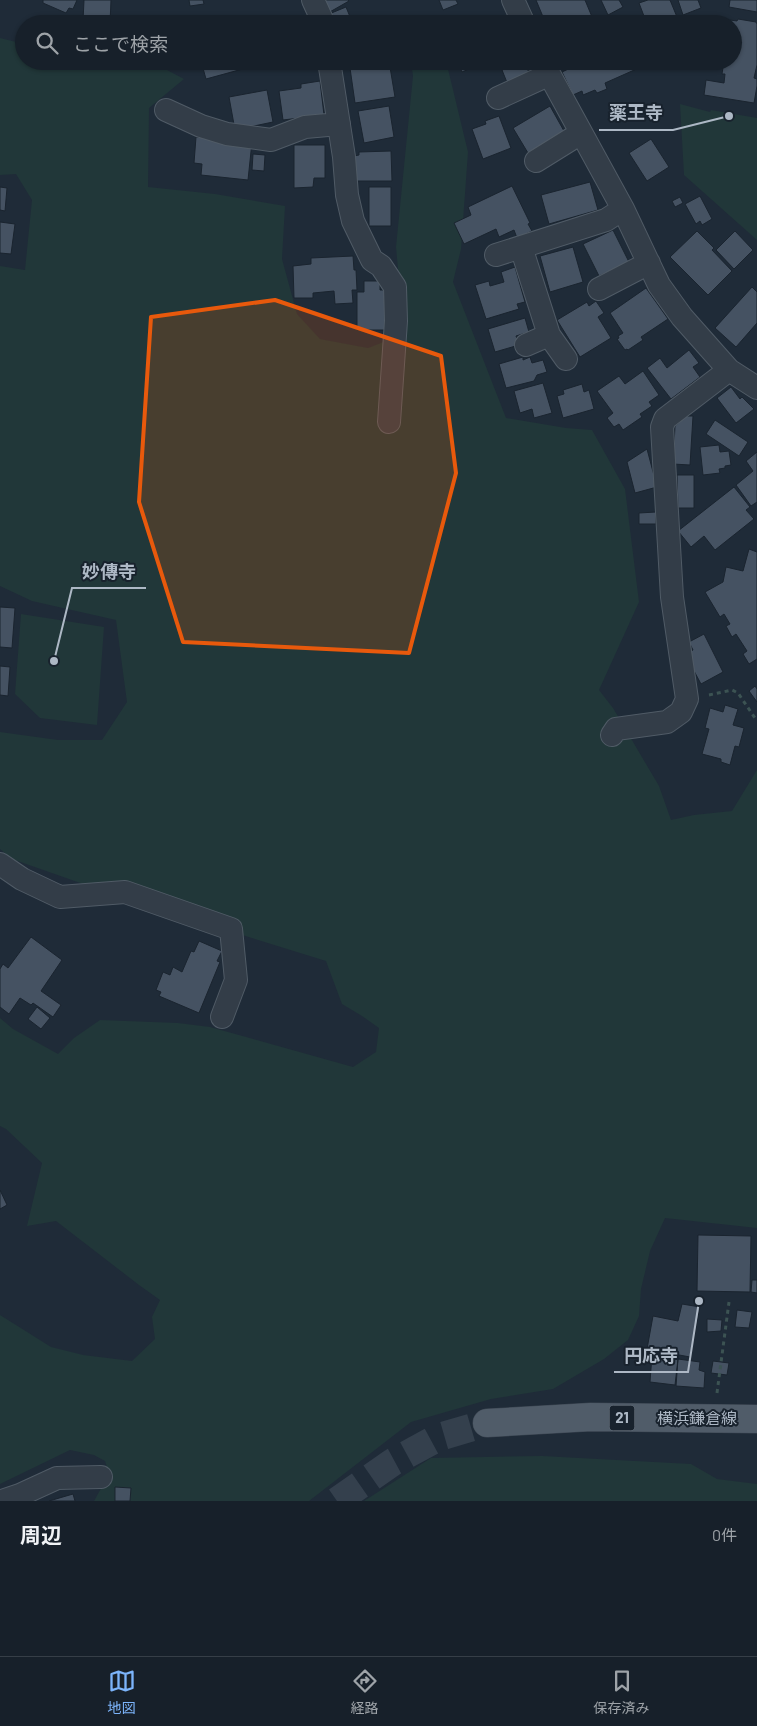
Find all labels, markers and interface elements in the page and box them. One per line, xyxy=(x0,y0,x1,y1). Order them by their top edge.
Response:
search box xyxy=(15,15,742,70)
icon: search xyxy=(33,29,61,57)
text: ここで検索 xyxy=(73,32,168,55)
callout: 薬王寺 xyxy=(599,97,673,130)
text: 薬王寺 xyxy=(609,101,663,123)
callout: 妙傳寺 xyxy=(72,555,146,588)
text: 妙傳寺 xyxy=(82,560,136,582)
callout: 円応寺 xyxy=(614,1339,688,1372)
text: 円応寺 xyxy=(624,1344,678,1366)
road number: 21 xyxy=(610,1406,634,1430)
street label: 横浜鎌倉線 xyxy=(657,1408,737,1427)
text: 周辺 xyxy=(20,1522,62,1547)
text: 0件 xyxy=(712,1525,737,1544)
tab: 地図 xyxy=(108,1667,136,1717)
tab: 経路 xyxy=(351,1667,379,1717)
tab: 保存済み xyxy=(594,1667,650,1717)

